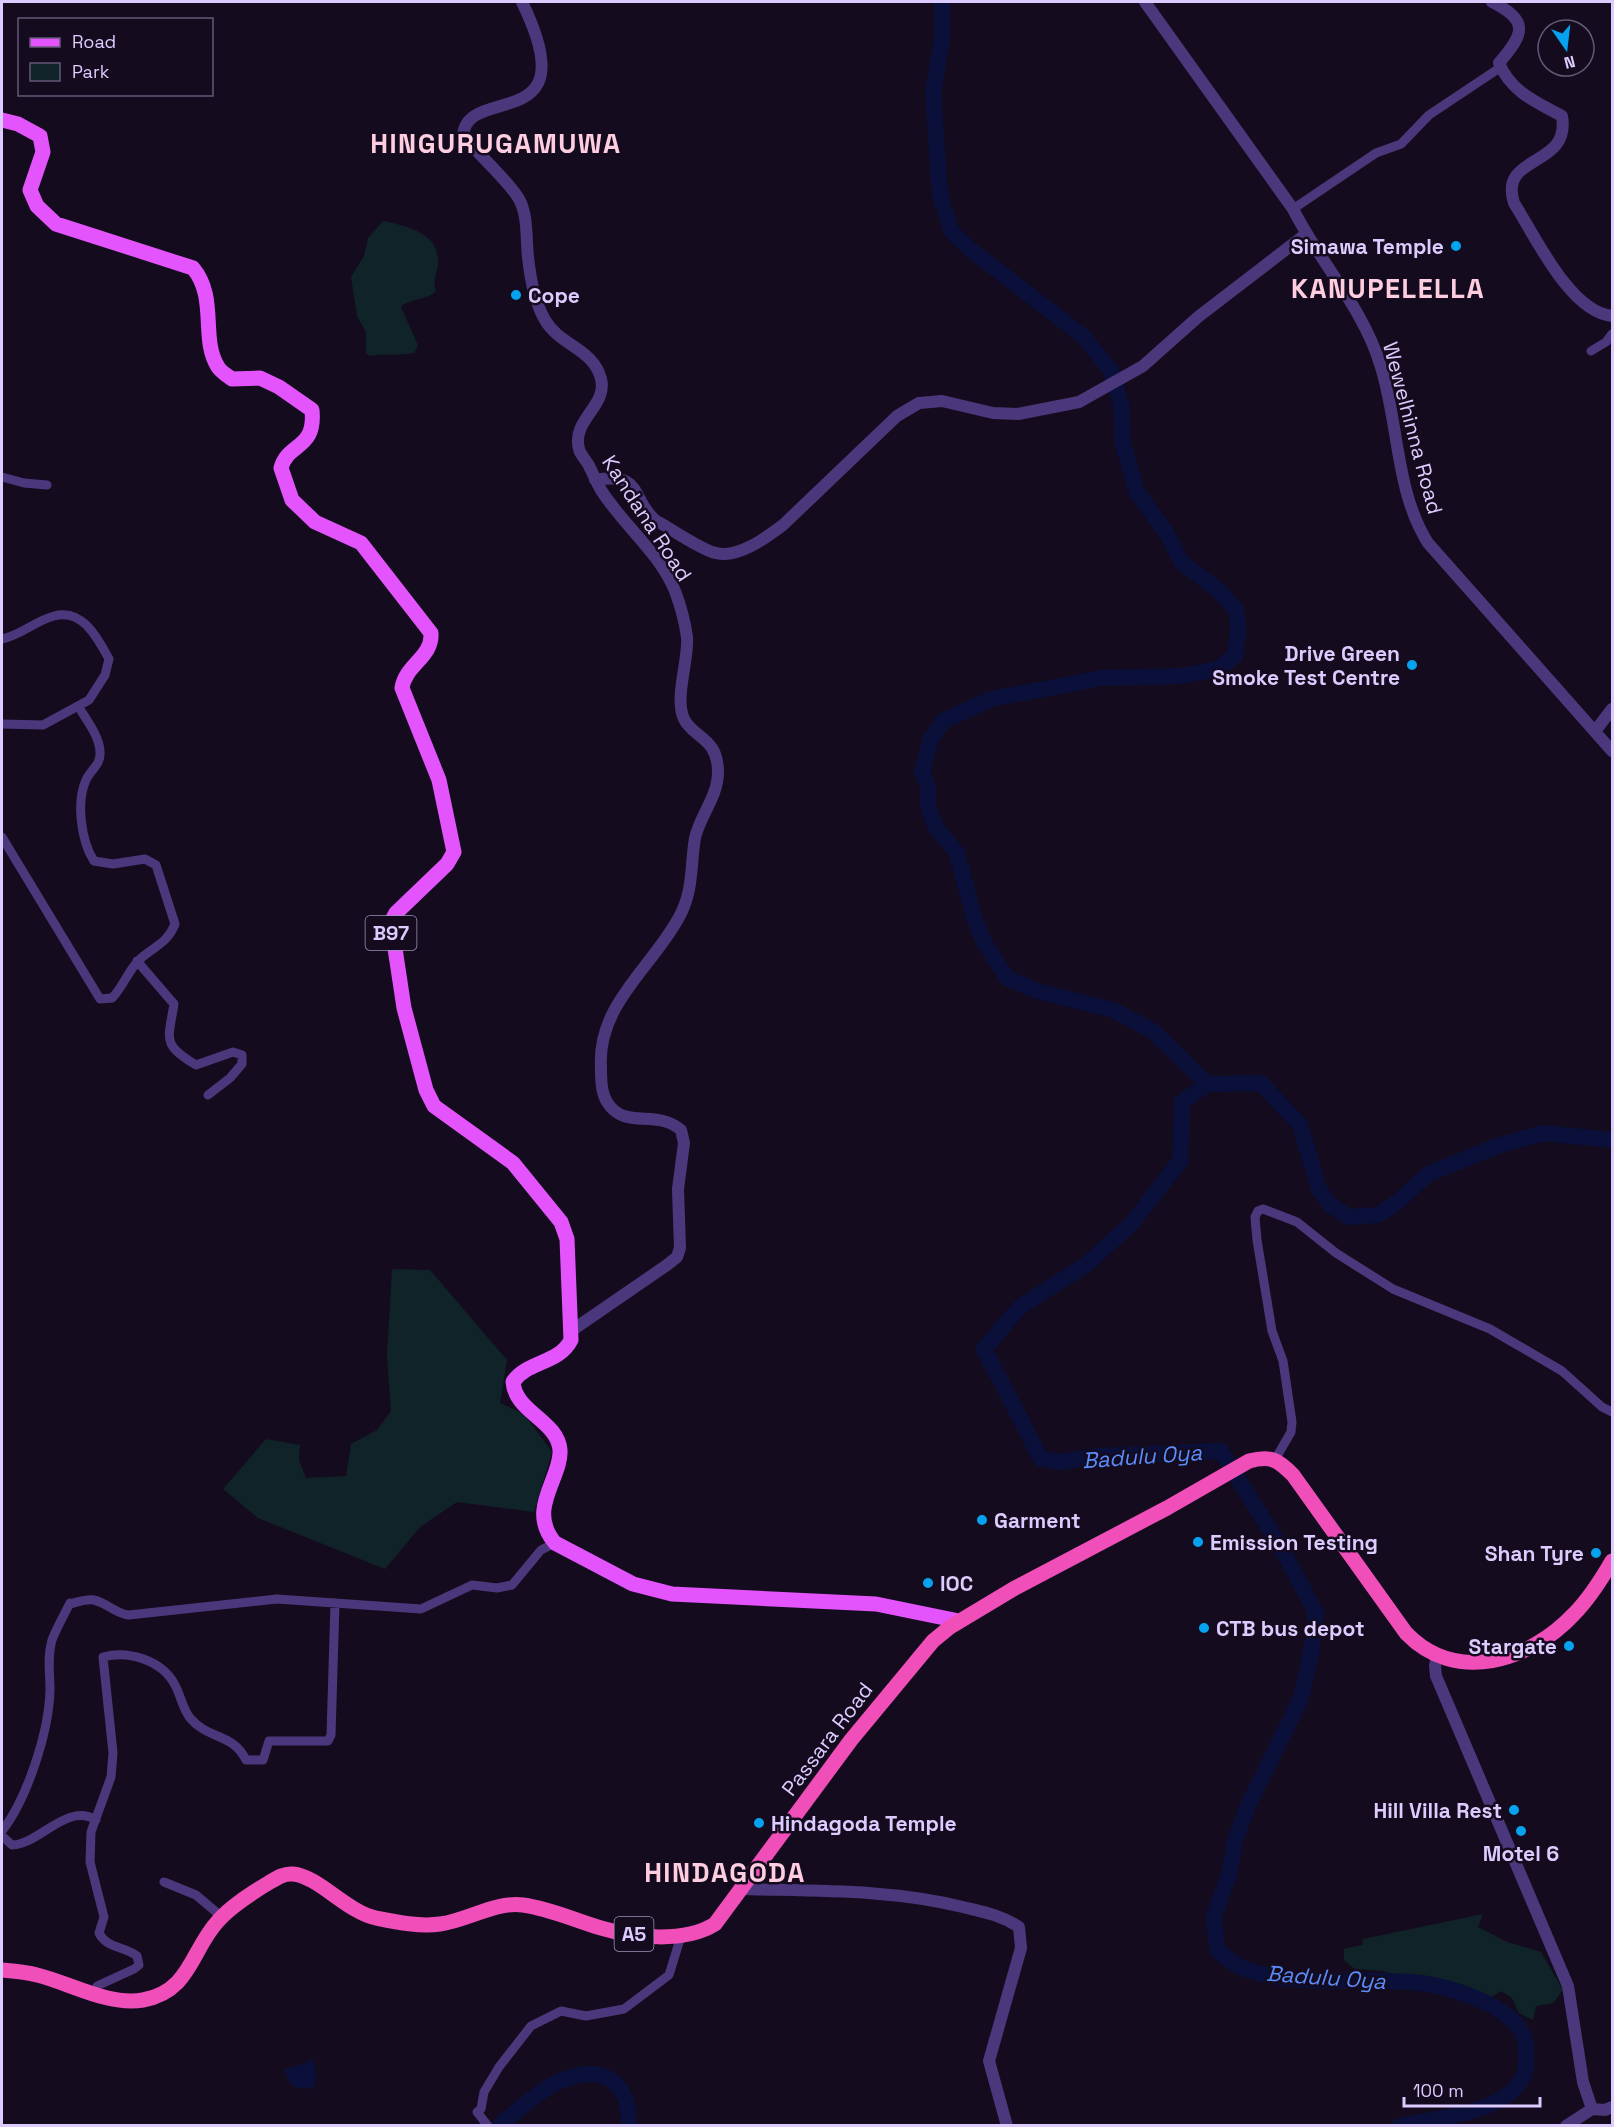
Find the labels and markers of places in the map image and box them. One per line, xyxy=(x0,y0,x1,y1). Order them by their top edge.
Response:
place label: Simawa Temple xyxy=(1291,233,1444,260)
marker: Simawa Temple xyxy=(1449,239,1463,253)
place label: Cope xyxy=(528,282,580,309)
marker: Cope xyxy=(509,288,523,302)
place label: Drive Green Smoke Test Centre xyxy=(1212,640,1400,691)
marker: Drive Green Smoke Test Centre xyxy=(1405,658,1419,672)
place label: Garment xyxy=(994,1507,1081,1534)
marker: Garment xyxy=(975,1513,989,1527)
place label: Emission Testing xyxy=(1210,1529,1378,1556)
marker: Emission Testing xyxy=(1191,1535,1205,1549)
place label: Shan Tyre xyxy=(1485,1540,1584,1567)
marker: Shan Tyre xyxy=(1589,1546,1603,1560)
place label: IOC xyxy=(940,1570,973,1597)
marker: IOC xyxy=(921,1576,935,1590)
place label: CTB bus depot xyxy=(1216,1615,1365,1642)
marker: CTB bus depot xyxy=(1197,1621,1211,1635)
place label: Stargate xyxy=(1469,1633,1557,1660)
marker: Stargate xyxy=(1562,1639,1576,1653)
place label: Hill Villa Rest xyxy=(1373,1797,1502,1824)
marker: Hill Villa Rest xyxy=(1507,1803,1521,1817)
place label: Hindagoda Temple xyxy=(771,1810,957,1837)
marker: Hindagoda Temple xyxy=(752,1816,766,1830)
marker: Motel 6 xyxy=(1514,1824,1528,1838)
place label: Motel 6 xyxy=(1483,1840,1559,1867)

